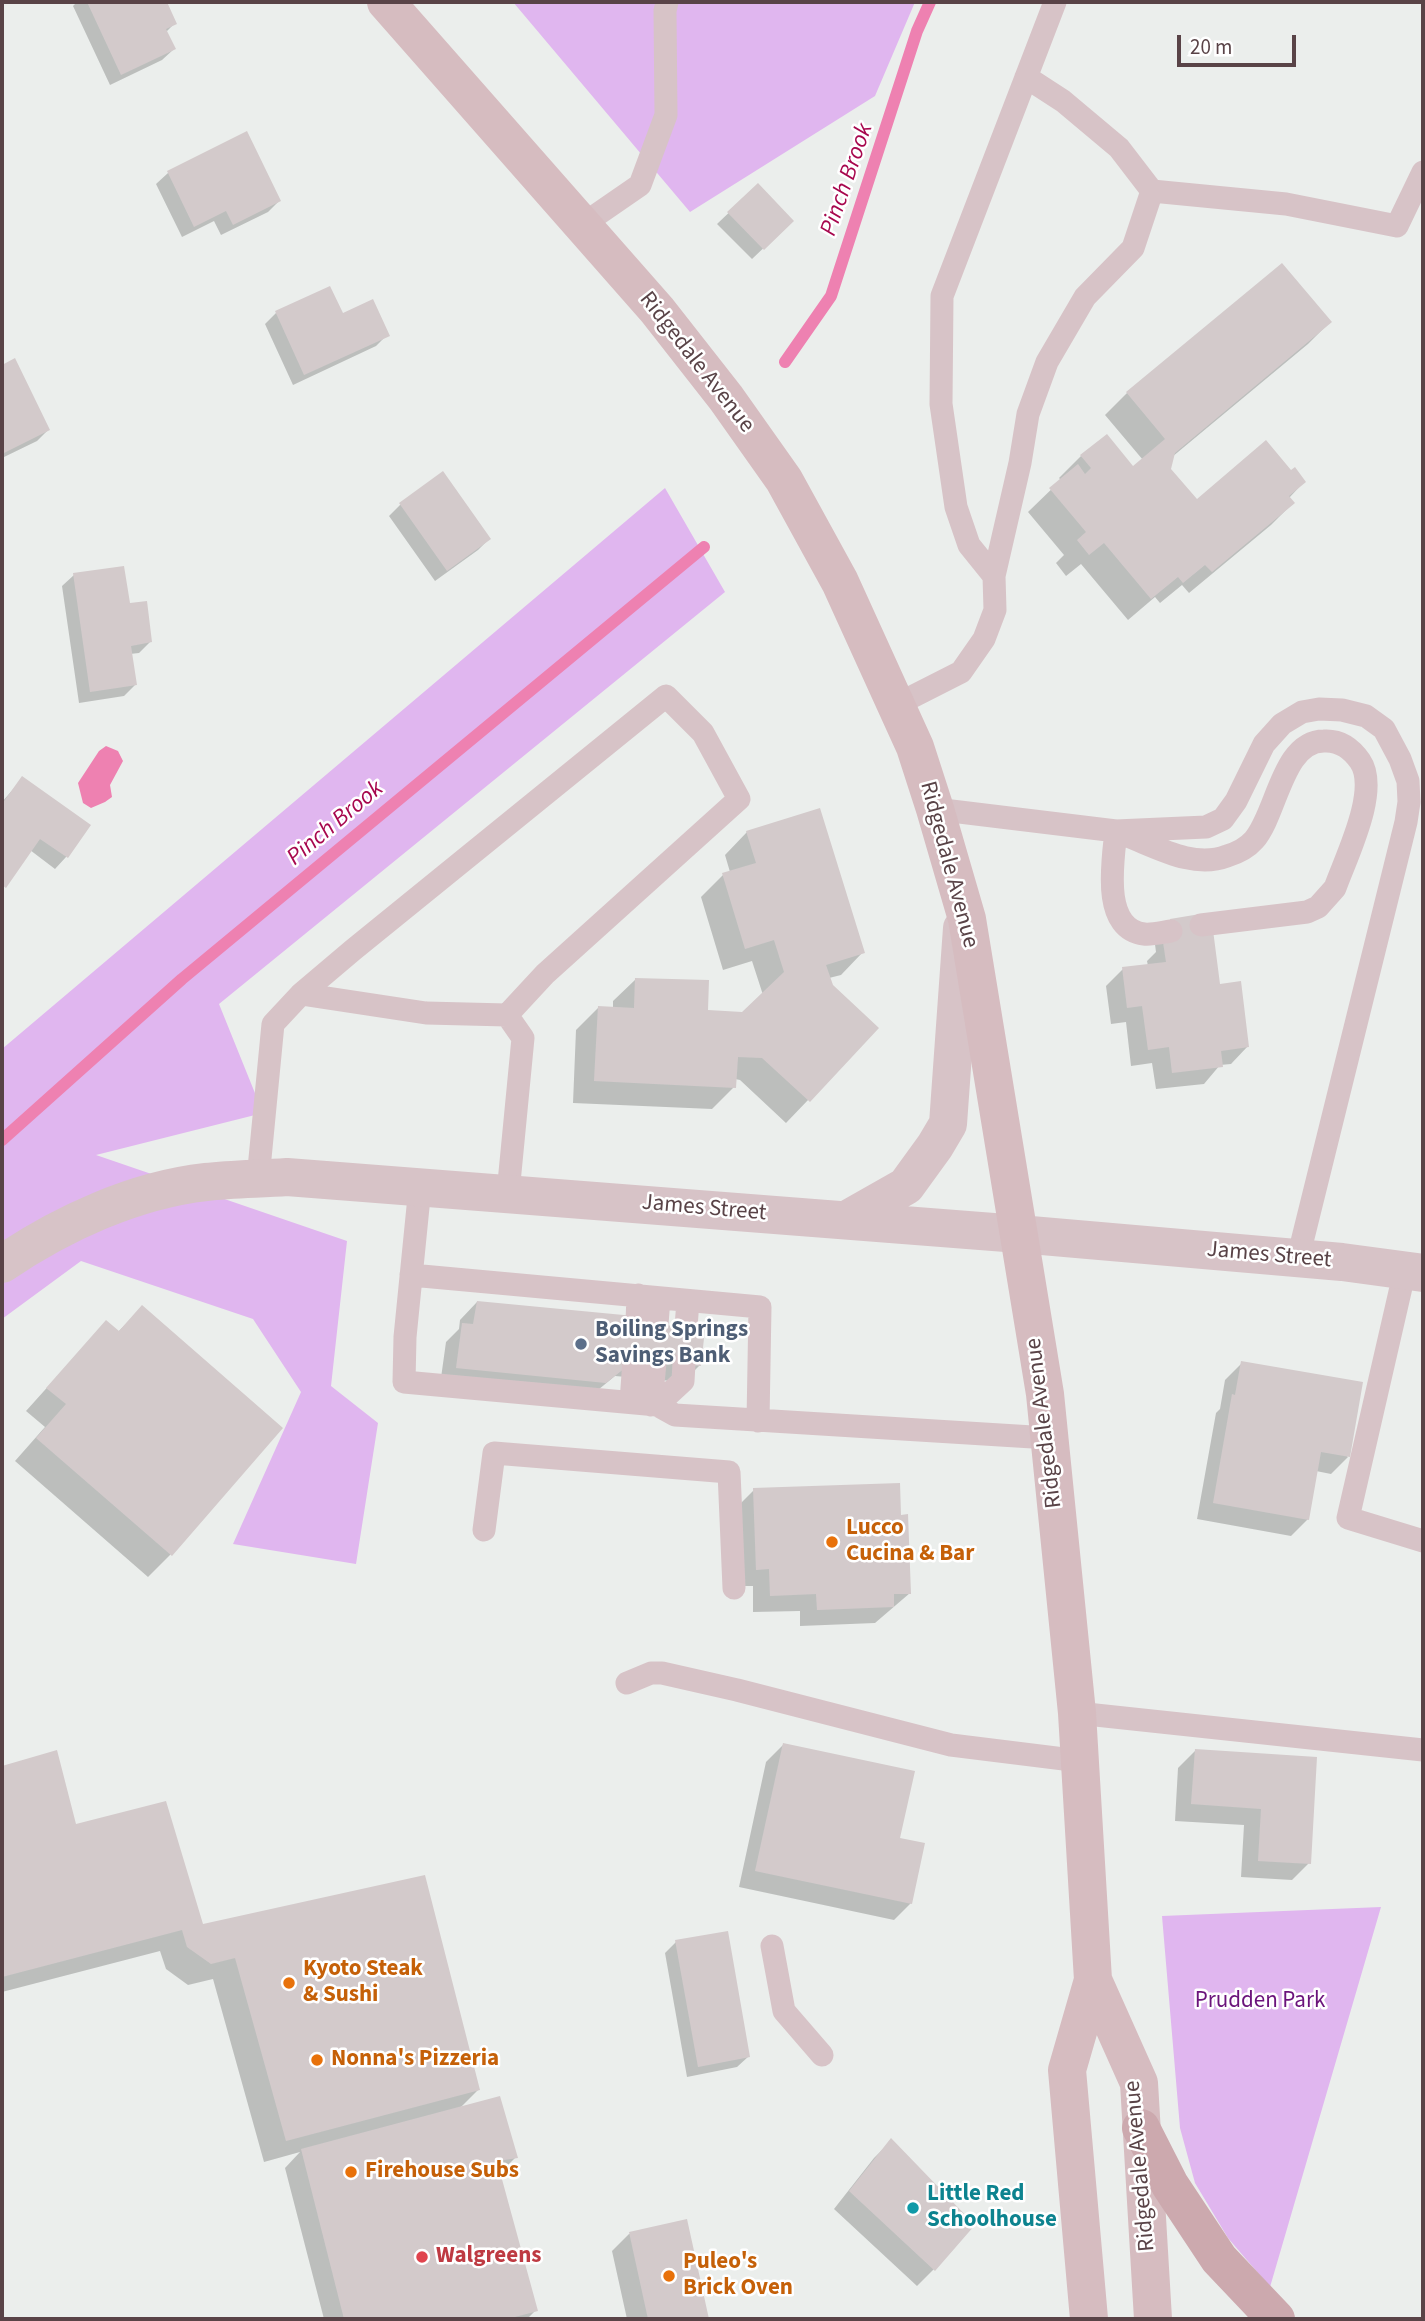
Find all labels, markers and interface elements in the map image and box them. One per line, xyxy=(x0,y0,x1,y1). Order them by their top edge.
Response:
scale bar xyxy=(1180,21,1299,65)
text: 20 m xyxy=(1190,32,1232,62)
water label: Pinch Brook xyxy=(815,120,881,240)
street label: Ridgedale Avenue xyxy=(632,287,760,439)
water label: Pinch Brook xyxy=(282,775,390,873)
street label: Ridgedale Avenue xyxy=(913,779,983,951)
street label: James Street xyxy=(641,1190,767,1228)
street label: James Street xyxy=(1206,1237,1332,1275)
place label: Boiling Springs Savings Bank xyxy=(595,1317,748,1371)
marker: Boiling Springs Savings Bank xyxy=(573,1336,589,1352)
street label: Ridgedale Avenue xyxy=(1021,1336,1069,1510)
place label: Lucco Cucina & Bar xyxy=(846,1515,974,1569)
marker: Lucco Cucina & Bar xyxy=(824,1534,840,1550)
place label: Kyoto Steak & Sushi xyxy=(303,1956,423,2010)
marker: Kyoto Steak & Sushi xyxy=(281,1975,297,1991)
park label: Prudden Park xyxy=(1195,1988,1325,2016)
place label: Nonna's Pizzeria xyxy=(331,2046,499,2074)
marker: Nonna's Pizzeria xyxy=(309,2052,325,2068)
street label: Ridgedale Avenue xyxy=(1120,2079,1162,2253)
place label: Firehouse Subs xyxy=(365,2158,519,2186)
marker: Firehouse Subs xyxy=(343,2164,359,2180)
place label: Little Red Schoolhouse xyxy=(927,2181,1057,2235)
marker: Little Red Schoolhouse xyxy=(905,2200,921,2216)
place label: Walgreens xyxy=(436,2243,542,2271)
marker: Walgreens xyxy=(414,2249,430,2265)
place label: Puleo's Brick Oven xyxy=(683,2249,793,2303)
marker: Puleo's Brick Oven xyxy=(661,2268,677,2284)

